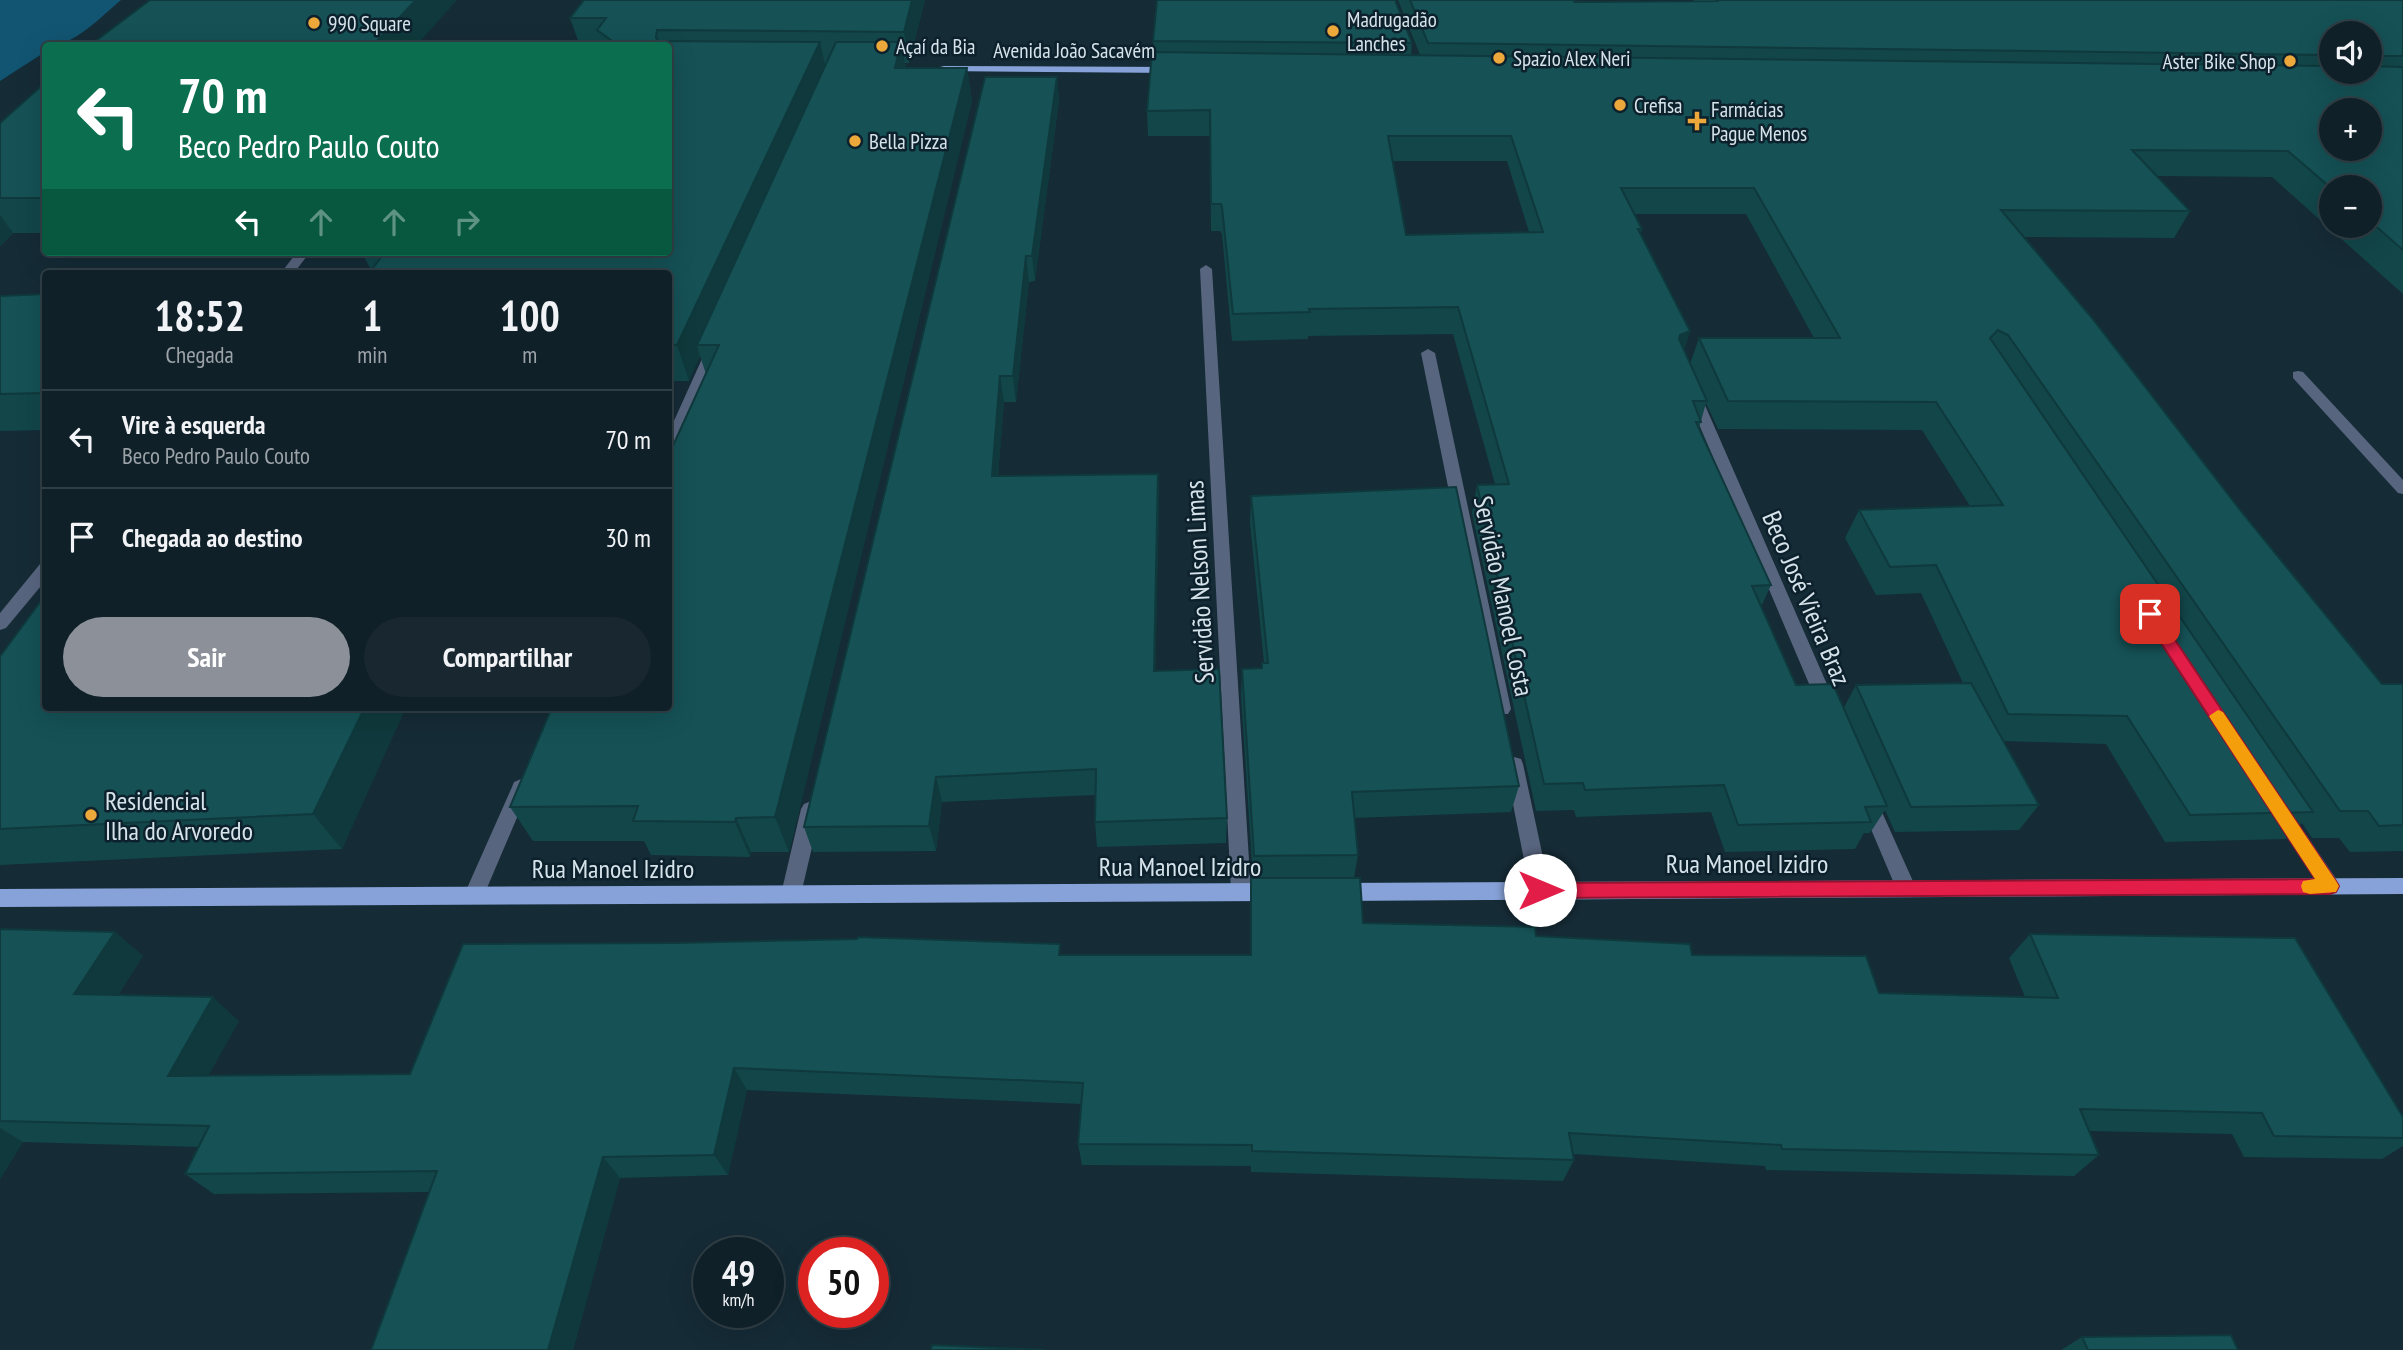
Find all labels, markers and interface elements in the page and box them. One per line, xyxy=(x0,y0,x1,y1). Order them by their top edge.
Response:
place label: Madrugadão Lanches xyxy=(1347,6,1437,57)
place label: 990 Square xyxy=(328,10,411,37)
marker: 990 Square xyxy=(306,15,322,31)
map controls xyxy=(2319,21,2382,238)
button: sound xyxy=(2319,21,2382,84)
marker: Madrugadão Lanches xyxy=(1325,23,1341,39)
place label: Açaí da Bia xyxy=(896,33,975,60)
street label: Avenida João Sacavém xyxy=(993,37,1155,64)
marker: Açaí da Bia xyxy=(874,38,890,54)
place label: Spazio Alex Neri xyxy=(1513,45,1631,72)
place label: Aster Bike Shop xyxy=(2163,48,2276,75)
marker: Spazio Alex Neri xyxy=(1491,50,1507,66)
marker: Aster Bike Shop xyxy=(2282,53,2298,69)
text: 70 m xyxy=(178,63,267,127)
icon: left xyxy=(63,70,154,161)
place label: Crefisa xyxy=(1634,92,1682,119)
place label: Farmácias Pague Menos xyxy=(1711,96,1807,147)
marker: Crefisa xyxy=(1612,97,1628,113)
button: + xyxy=(2319,98,2382,161)
marker: Farmácias Pague Menos xyxy=(1689,113,1705,129)
text: Beco Pedro Paulo Couto xyxy=(178,125,440,167)
place label: Bella Pizza xyxy=(869,128,948,155)
marker: Bella Pizza xyxy=(847,133,863,149)
button: − xyxy=(2319,175,2382,238)
icon: left xyxy=(229,203,267,241)
icon: ahead xyxy=(302,203,340,241)
icon: ahead xyxy=(375,203,413,241)
icon: right xyxy=(448,203,486,241)
text: 18:52 xyxy=(154,288,245,343)
text: 1 xyxy=(362,288,382,343)
text: 100 xyxy=(500,288,560,343)
text: Chegada xyxy=(166,340,234,369)
text: min xyxy=(357,340,387,369)
text: m xyxy=(522,340,537,369)
text: Vire à esquerda xyxy=(122,408,265,441)
icon: left xyxy=(63,420,101,458)
text: 70 m xyxy=(605,423,651,456)
text: Beco Pedro Paulo Couto xyxy=(122,441,310,470)
street label: Servidão Nelson Limas xyxy=(1177,480,1221,684)
street label: Servidão Manoel Costa xyxy=(1467,493,1541,699)
street label: Beco José Vieira Braz xyxy=(1755,506,1859,690)
icon: arrive xyxy=(63,518,101,556)
text: Chegada ao destino xyxy=(122,521,303,554)
text: 30 m xyxy=(605,521,651,554)
pin xyxy=(2120,584,2180,644)
icon: arrive xyxy=(2131,595,2169,633)
button: Sair xyxy=(63,617,350,697)
button: Compartilhar xyxy=(364,617,651,697)
place label: Residencial Ilha do Arvoredo xyxy=(105,784,253,847)
marker: Residencial Ilha do Arvoredo xyxy=(83,807,99,823)
street label: Rua Manoel Izidro xyxy=(1666,847,1828,880)
street label: Rua Manoel Izidro xyxy=(1099,850,1261,883)
street label: Rua Manoel Izidro xyxy=(532,852,694,885)
position arrow xyxy=(1503,853,1577,927)
speed limit sign: 50 xyxy=(798,1237,889,1328)
text: 49 xyxy=(722,1250,755,1296)
text: km/h xyxy=(723,1288,754,1311)

